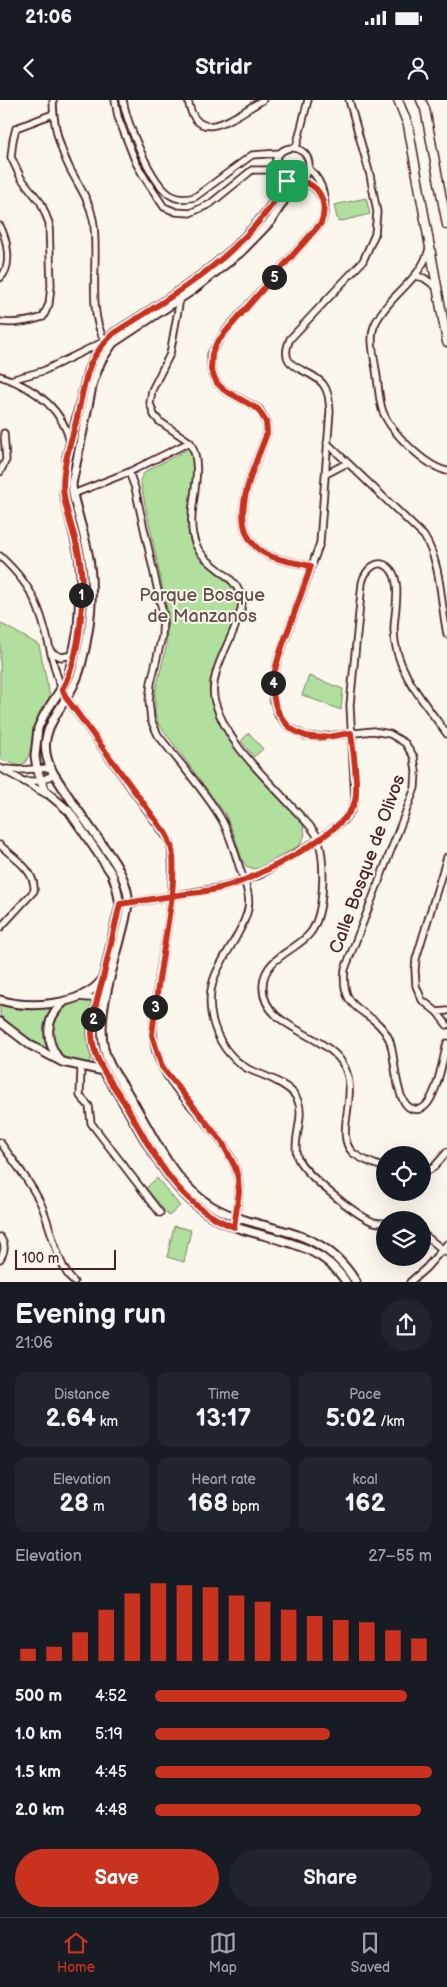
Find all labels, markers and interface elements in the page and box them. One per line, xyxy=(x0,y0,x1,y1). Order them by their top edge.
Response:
text: 21:06 xyxy=(25,6,72,29)
icon: back xyxy=(15,54,43,82)
text: Stridr xyxy=(195,54,252,81)
icon: person xyxy=(404,54,432,82)
pin xyxy=(266,160,308,202)
icon: arrive xyxy=(273,167,301,195)
pin: 5 xyxy=(262,264,286,290)
text: 5 xyxy=(270,269,279,286)
pin: 1 xyxy=(68,582,94,608)
park label: Parque Bosque de Manzanos xyxy=(139,585,265,627)
text: 1 xyxy=(79,587,84,604)
pin: 4 xyxy=(260,670,286,696)
text: 4 xyxy=(269,675,278,692)
street label: Calle Bosque de Olivos xyxy=(325,772,410,956)
pin: 3 xyxy=(142,994,168,1020)
text: 3 xyxy=(151,999,160,1016)
pin: 2 xyxy=(80,1006,106,1032)
text: 2 xyxy=(89,1011,98,1028)
map controls xyxy=(376,1146,431,1266)
button: locate xyxy=(376,1146,431,1201)
button: layers xyxy=(376,1211,431,1266)
scale bar xyxy=(15,1247,116,1270)
text: 100 m xyxy=(22,1250,59,1267)
text: Evening run xyxy=(15,1298,166,1331)
button: share xyxy=(380,1299,432,1351)
text: 21:06 xyxy=(15,1334,53,1353)
text: Distance xyxy=(54,1386,110,1403)
text: Time xyxy=(208,1386,239,1403)
text: Pace xyxy=(349,1386,381,1403)
text: 2.64 xyxy=(46,1403,96,1434)
text: 13:17 xyxy=(196,1403,251,1434)
text: 5:02 xyxy=(325,1403,376,1434)
text: km xyxy=(96,1413,118,1430)
text: /km xyxy=(376,1413,405,1430)
text: Elevation xyxy=(53,1471,111,1488)
text: Heart rate xyxy=(191,1471,256,1488)
text: kcal xyxy=(353,1471,378,1488)
text: 28 xyxy=(59,1488,89,1519)
text: 168 xyxy=(187,1488,228,1519)
text: 162 xyxy=(345,1488,385,1519)
text: m xyxy=(89,1498,105,1515)
text: bpm xyxy=(228,1498,260,1515)
text: Elevation xyxy=(15,1547,82,1566)
text: 27–55 m xyxy=(368,1547,432,1566)
text: 500 m xyxy=(15,1687,62,1706)
text: 4:52 xyxy=(95,1687,127,1706)
text: 1.0 km xyxy=(15,1725,62,1744)
text: 5:19 xyxy=(95,1725,123,1744)
text: 1.5 km xyxy=(15,1763,61,1782)
text: 4:45 xyxy=(95,1763,127,1782)
text: 2.0 km xyxy=(15,1801,64,1820)
text: 4:48 xyxy=(95,1801,127,1820)
button: Save xyxy=(15,1849,219,1907)
button: Share xyxy=(229,1849,432,1907)
tab: Home xyxy=(57,1929,95,1976)
tab: Map xyxy=(209,1929,237,1976)
tab: Saved xyxy=(351,1929,390,1976)

